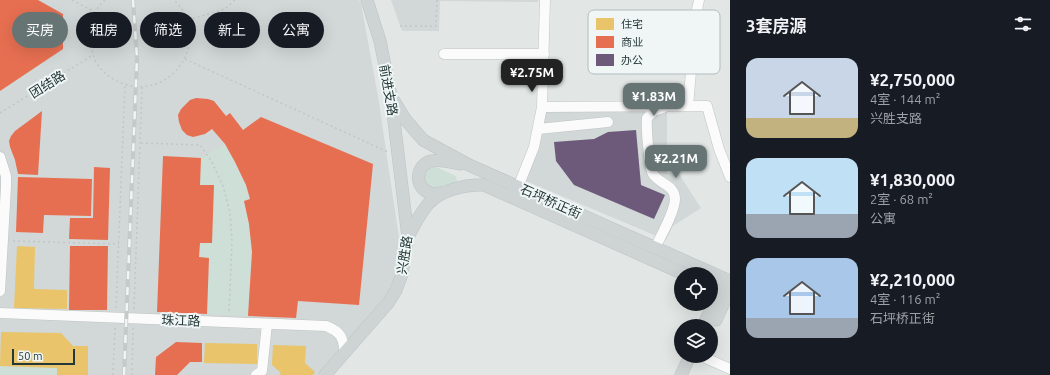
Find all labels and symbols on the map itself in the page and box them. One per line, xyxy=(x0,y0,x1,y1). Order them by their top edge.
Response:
legend xyxy=(588,10,720,74)
text: 住宅 xyxy=(621,18,643,30)
text: 商业 xyxy=(621,36,643,48)
text: 办公 xyxy=(621,54,643,66)
pin: ¥2.75M xyxy=(499,59,565,93)
street label: 前进支路 xyxy=(378,63,400,117)
street label: 团结路 xyxy=(27,68,67,100)
pin: ¥1.83M xyxy=(621,83,687,117)
pin: ¥2.21M xyxy=(643,145,709,179)
street label: 石坪桥正街 xyxy=(518,181,584,221)
street label: 兴胜路 xyxy=(394,235,414,275)
street label: 珠江路 xyxy=(161,312,201,328)
scale bar xyxy=(12,347,75,366)

